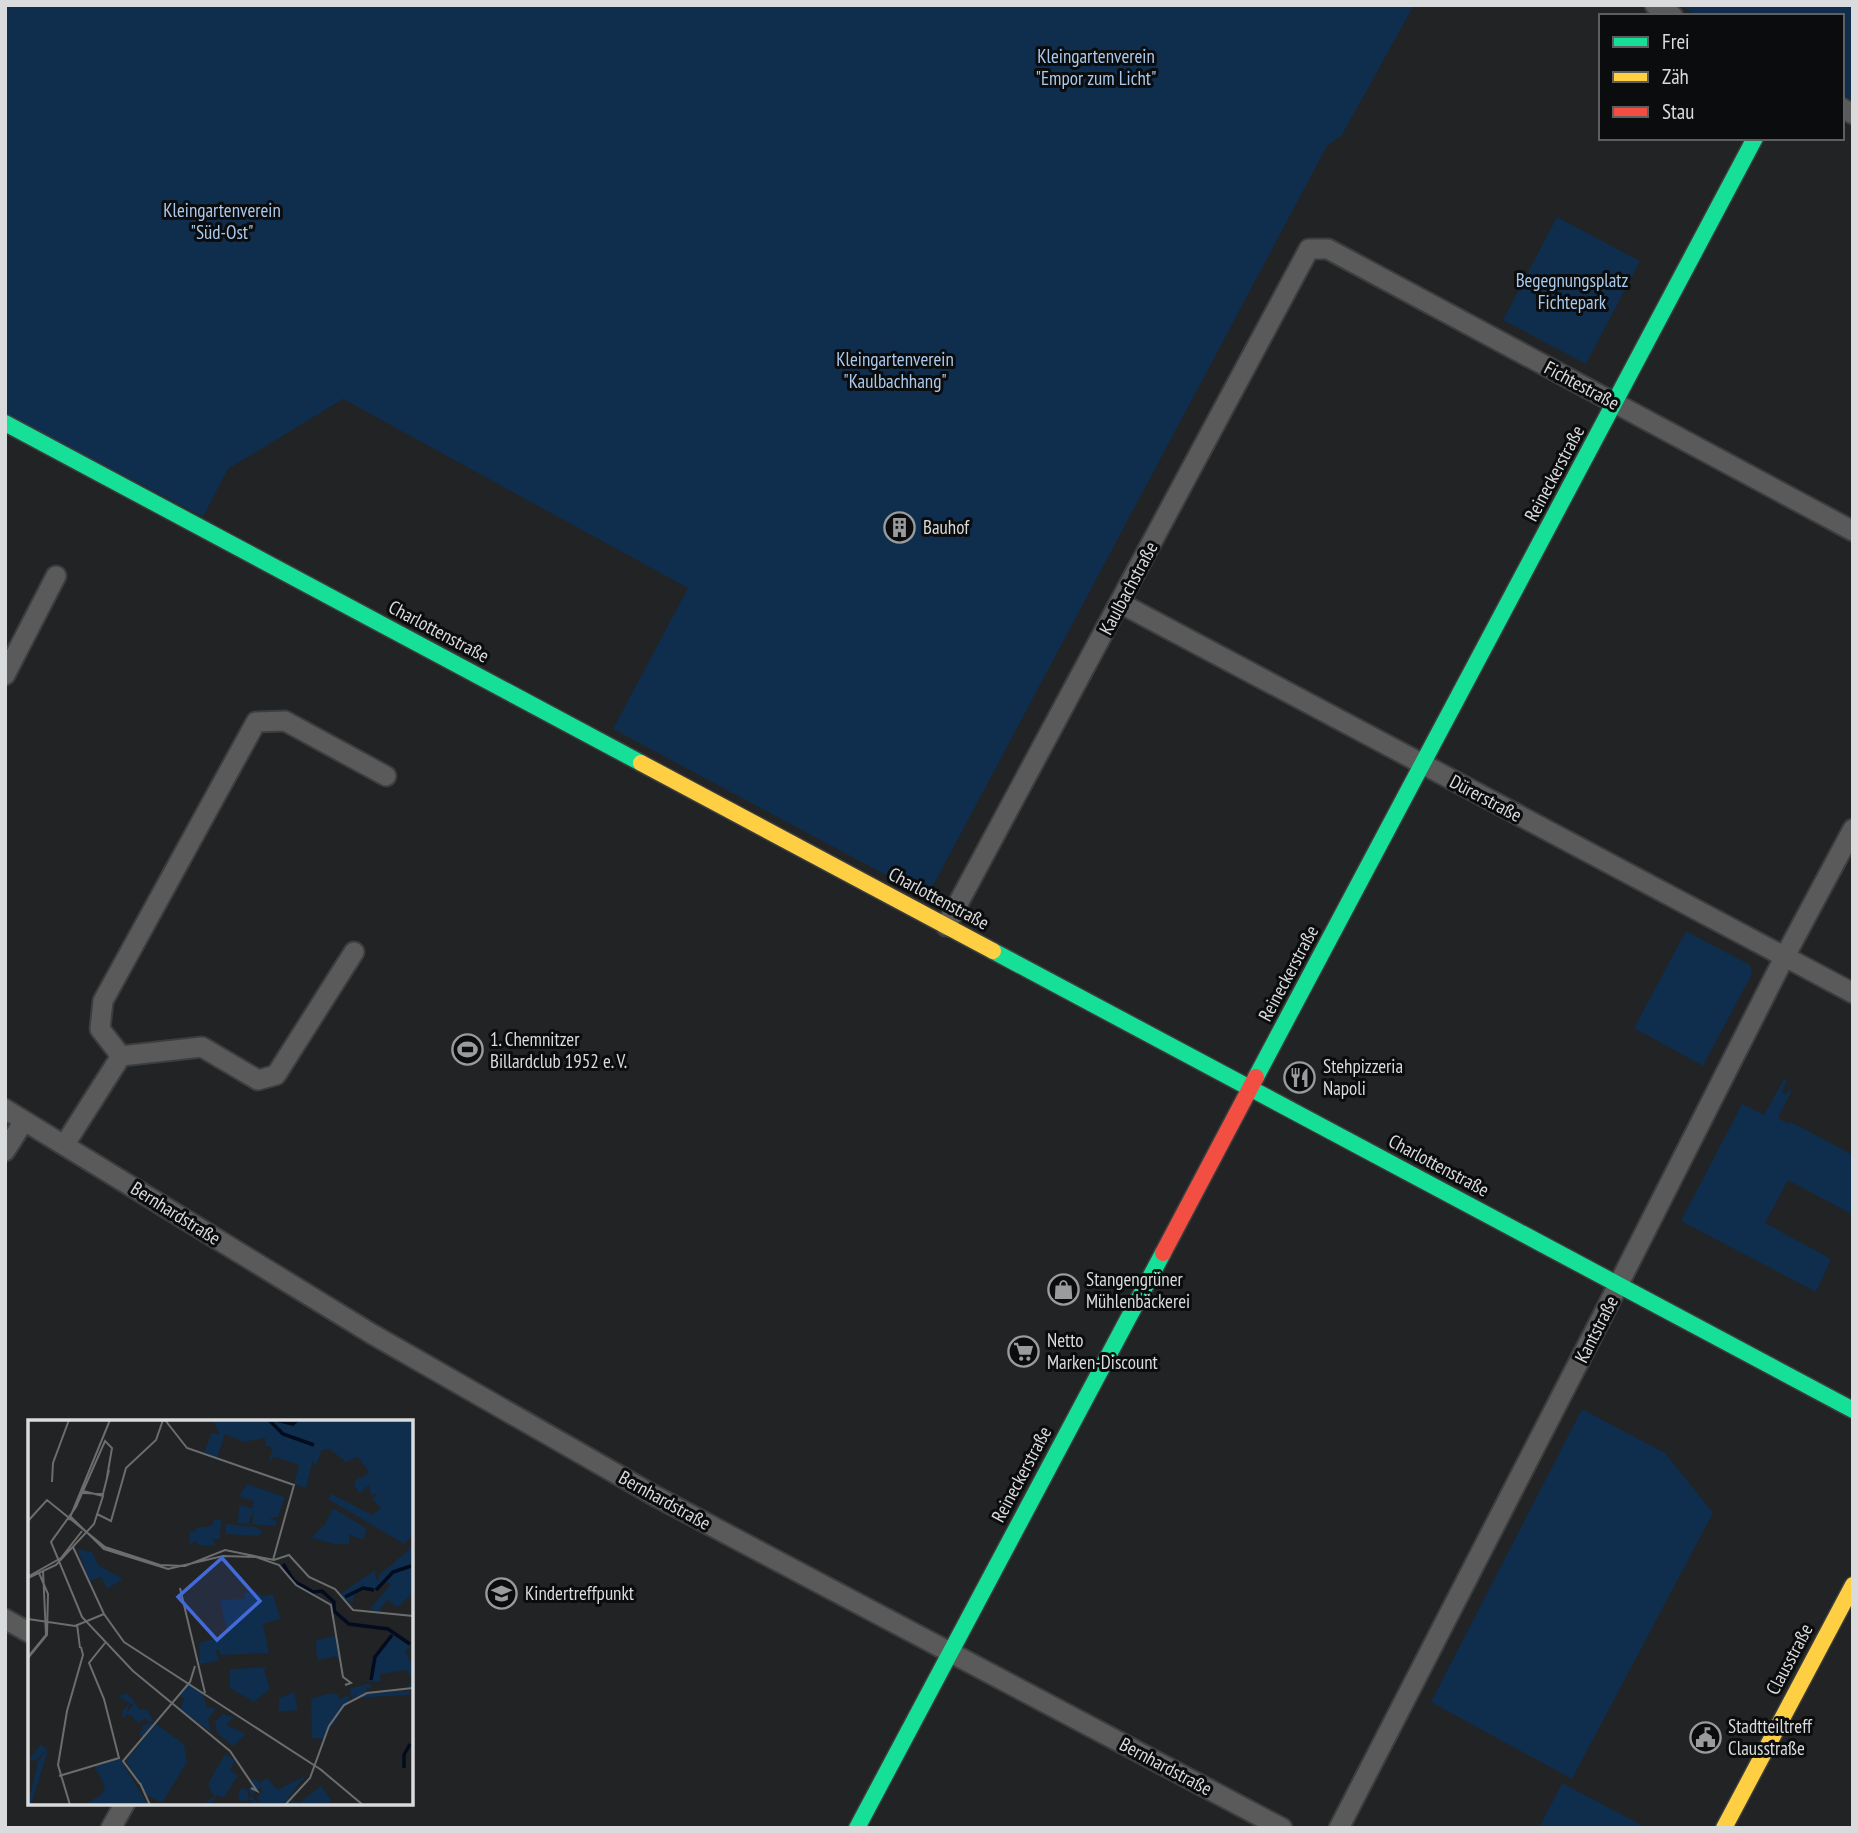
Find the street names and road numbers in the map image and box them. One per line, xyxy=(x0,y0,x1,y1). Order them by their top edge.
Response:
street label: Fichtestraße xyxy=(1540,355,1624,415)
street label: Reineckerstraße xyxy=(1519,421,1589,525)
street label: Kaulbachstraße xyxy=(1094,537,1163,639)
street label: Charlottenstraße xyxy=(385,594,494,668)
street label: Dürerstraße xyxy=(1446,769,1526,827)
street label: Charlottenstraße xyxy=(885,861,994,935)
street label: Reineckerstraße xyxy=(1253,921,1323,1025)
street label: Charlottenstraße xyxy=(1385,1128,1494,1202)
street label: Bernhardstraße xyxy=(127,1176,225,1250)
street label: Kantstraße xyxy=(1569,1291,1623,1366)
street label: Reineckerstraße xyxy=(986,1422,1056,1526)
street label: Bernhardstraße xyxy=(615,1465,715,1535)
street label: Clausstraße xyxy=(1760,1619,1818,1699)
street label: Bernhardstraße xyxy=(1116,1732,1216,1800)

